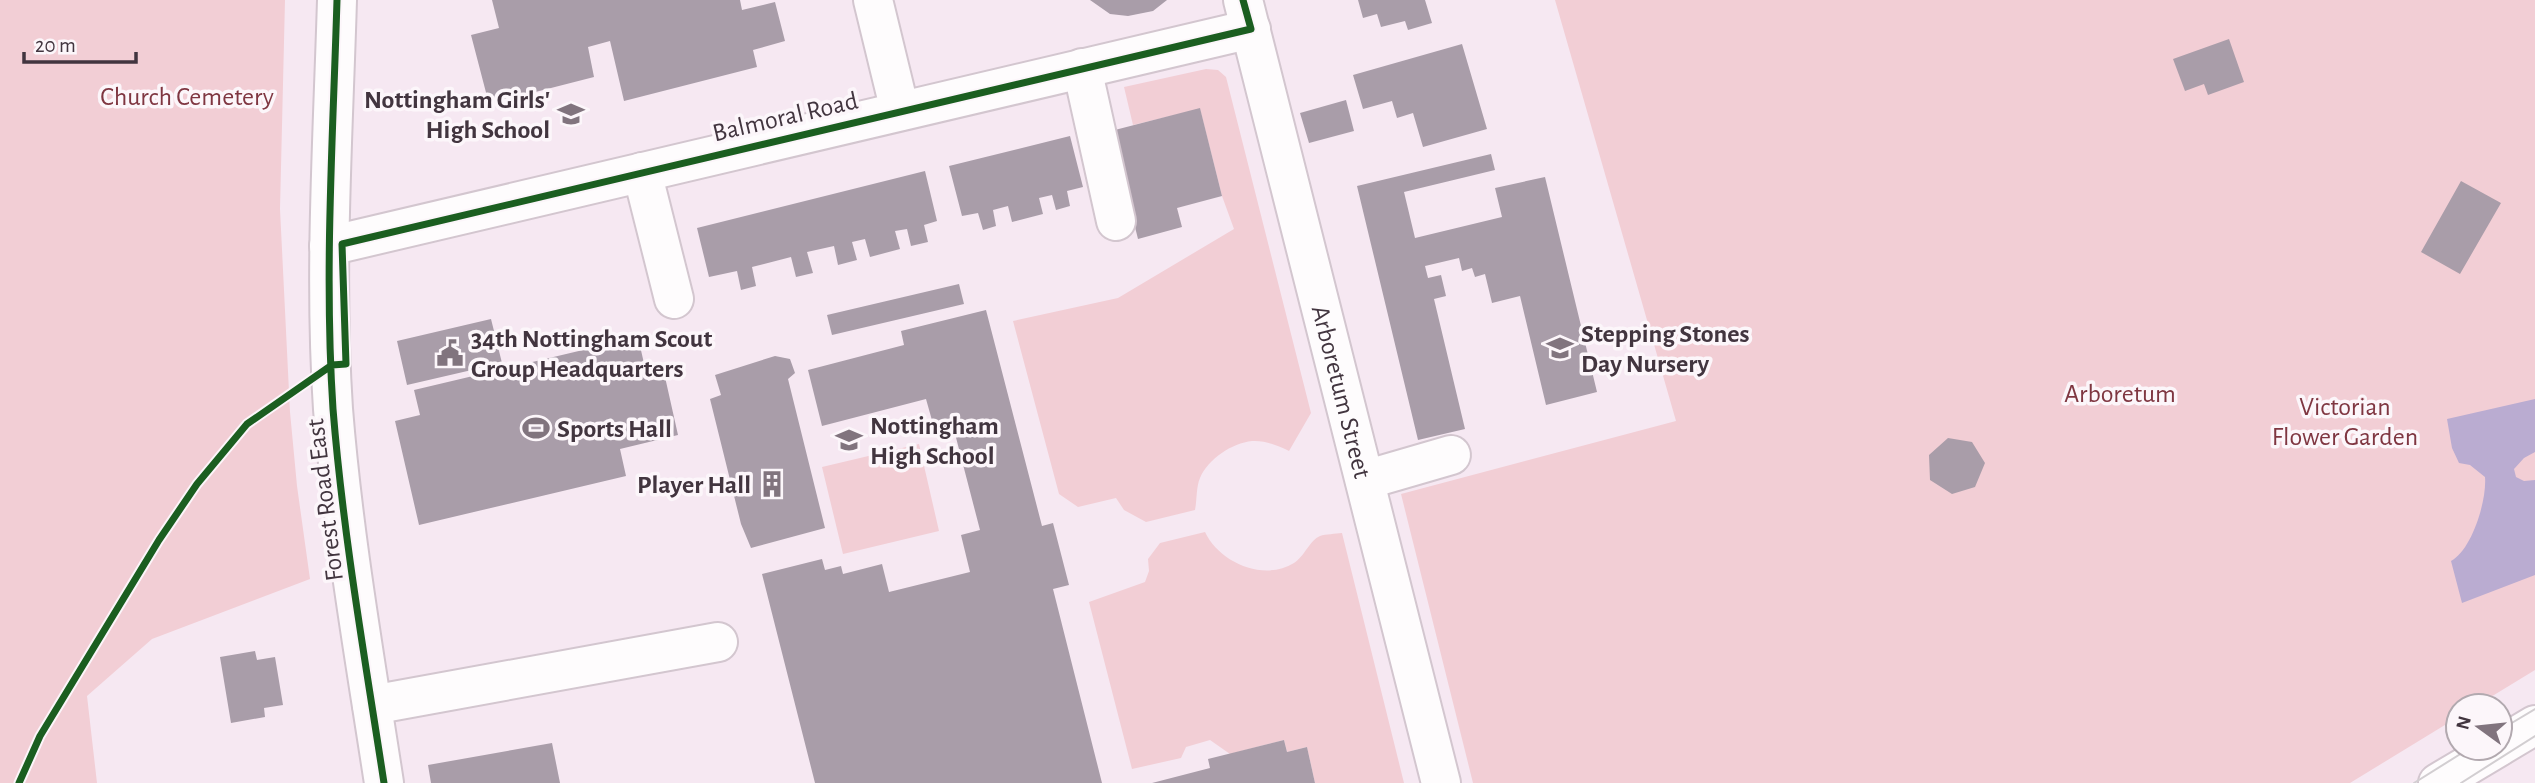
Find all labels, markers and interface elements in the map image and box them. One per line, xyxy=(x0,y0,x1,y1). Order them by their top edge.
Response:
scale bar xyxy=(24,21,136,65)
text: 20 m xyxy=(35,35,76,56)
park label: Church Cemetery xyxy=(100,84,274,110)
place label: Nottingham Girls' High School xyxy=(364,87,550,143)
street label: Balmoral Road xyxy=(710,88,860,146)
school or university icon: Nottingham Girls' High School xyxy=(556,99,586,129)
street label: Arboretum Street xyxy=(1307,303,1375,481)
place label: Stepping Stones Day Nursery xyxy=(1581,321,1749,377)
place label: 34th Nottingham Scout Group Headquarters xyxy=(471,326,712,382)
school or university icon: Stepping Stones Day Nursery xyxy=(1545,333,1575,363)
public building icon: 34th Nottingham Scout Group Headquarters xyxy=(435,338,465,368)
park label: Arboretum xyxy=(2064,381,2176,407)
park label: Victorian Flower Garden xyxy=(2272,394,2418,450)
sports icon: Sports Hall xyxy=(521,413,551,443)
place label: Nottingham High School xyxy=(870,413,999,469)
place label: Sports Hall xyxy=(557,416,672,442)
street label: Forest Road East xyxy=(302,417,348,583)
school or university icon: Nottingham High School xyxy=(834,425,864,455)
building icon: Player Hall xyxy=(757,469,787,499)
place label: Player Hall xyxy=(637,472,751,498)
north arrow xyxy=(2444,692,2514,762)
text: N xyxy=(2453,714,2475,732)

